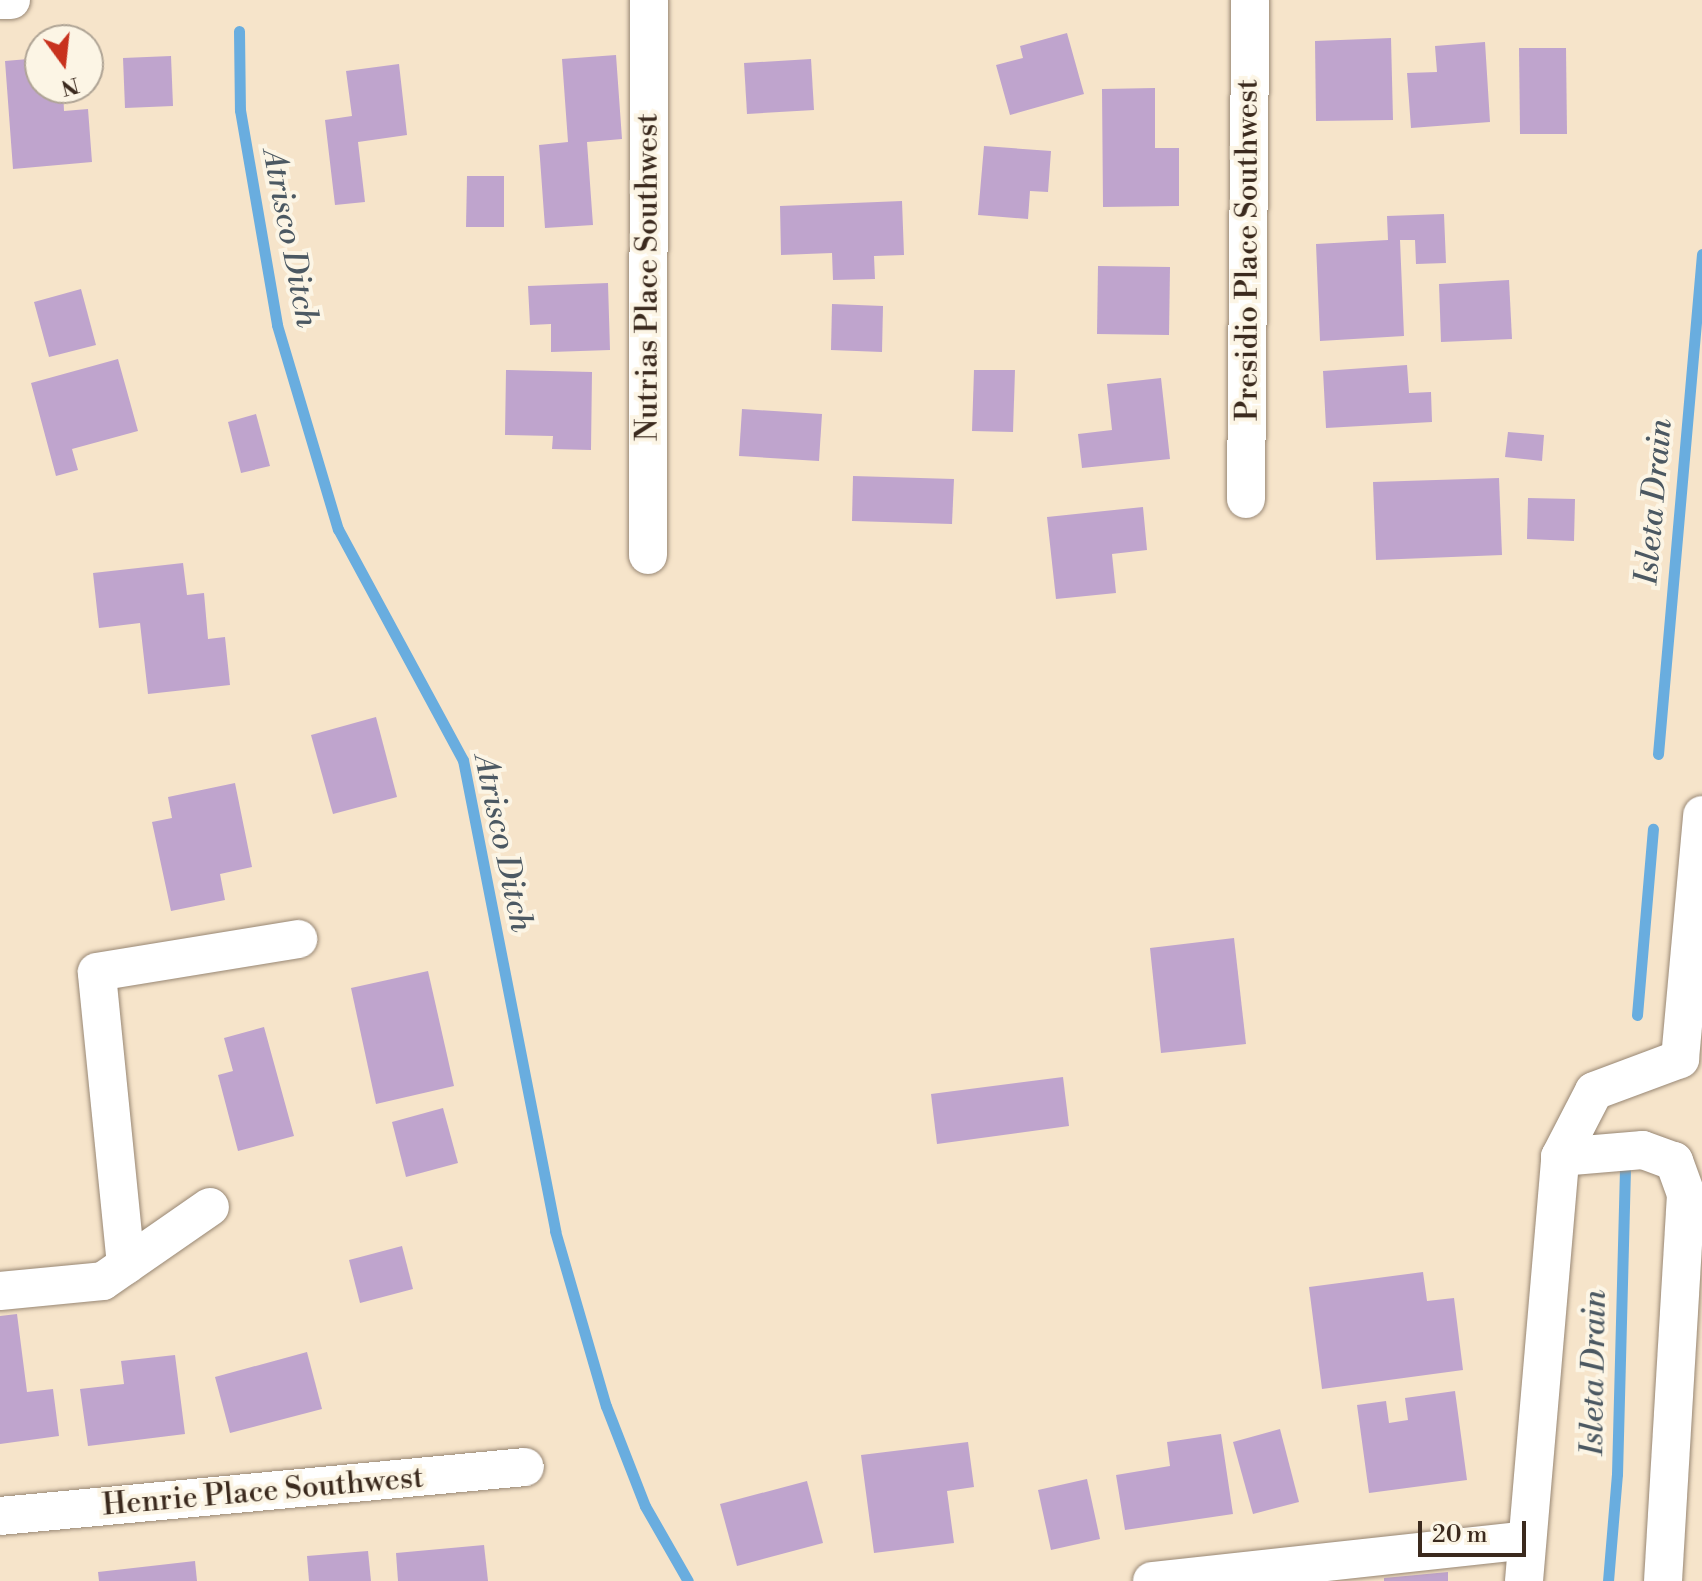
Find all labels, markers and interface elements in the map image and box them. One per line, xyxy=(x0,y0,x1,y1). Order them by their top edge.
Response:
north arrow xyxy=(24,24,104,104)
text: N xyxy=(58,70,82,101)
street label: Presidio Place Southwest xyxy=(1230,79,1266,421)
street label: Nutrias Place Southwest xyxy=(630,113,666,441)
water label: Atrisco Ditch xyxy=(254,146,326,330)
water label: Isleta Drain xyxy=(1628,418,1680,586)
water label: Atrisco Ditch xyxy=(465,751,541,935)
water label: Isleta Drain xyxy=(1573,1290,1615,1456)
street label: Henrie Place Southwest xyxy=(101,1460,425,1524)
scale bar xyxy=(1422,1505,1530,1555)
text: 20 m xyxy=(1432,1520,1488,1550)

